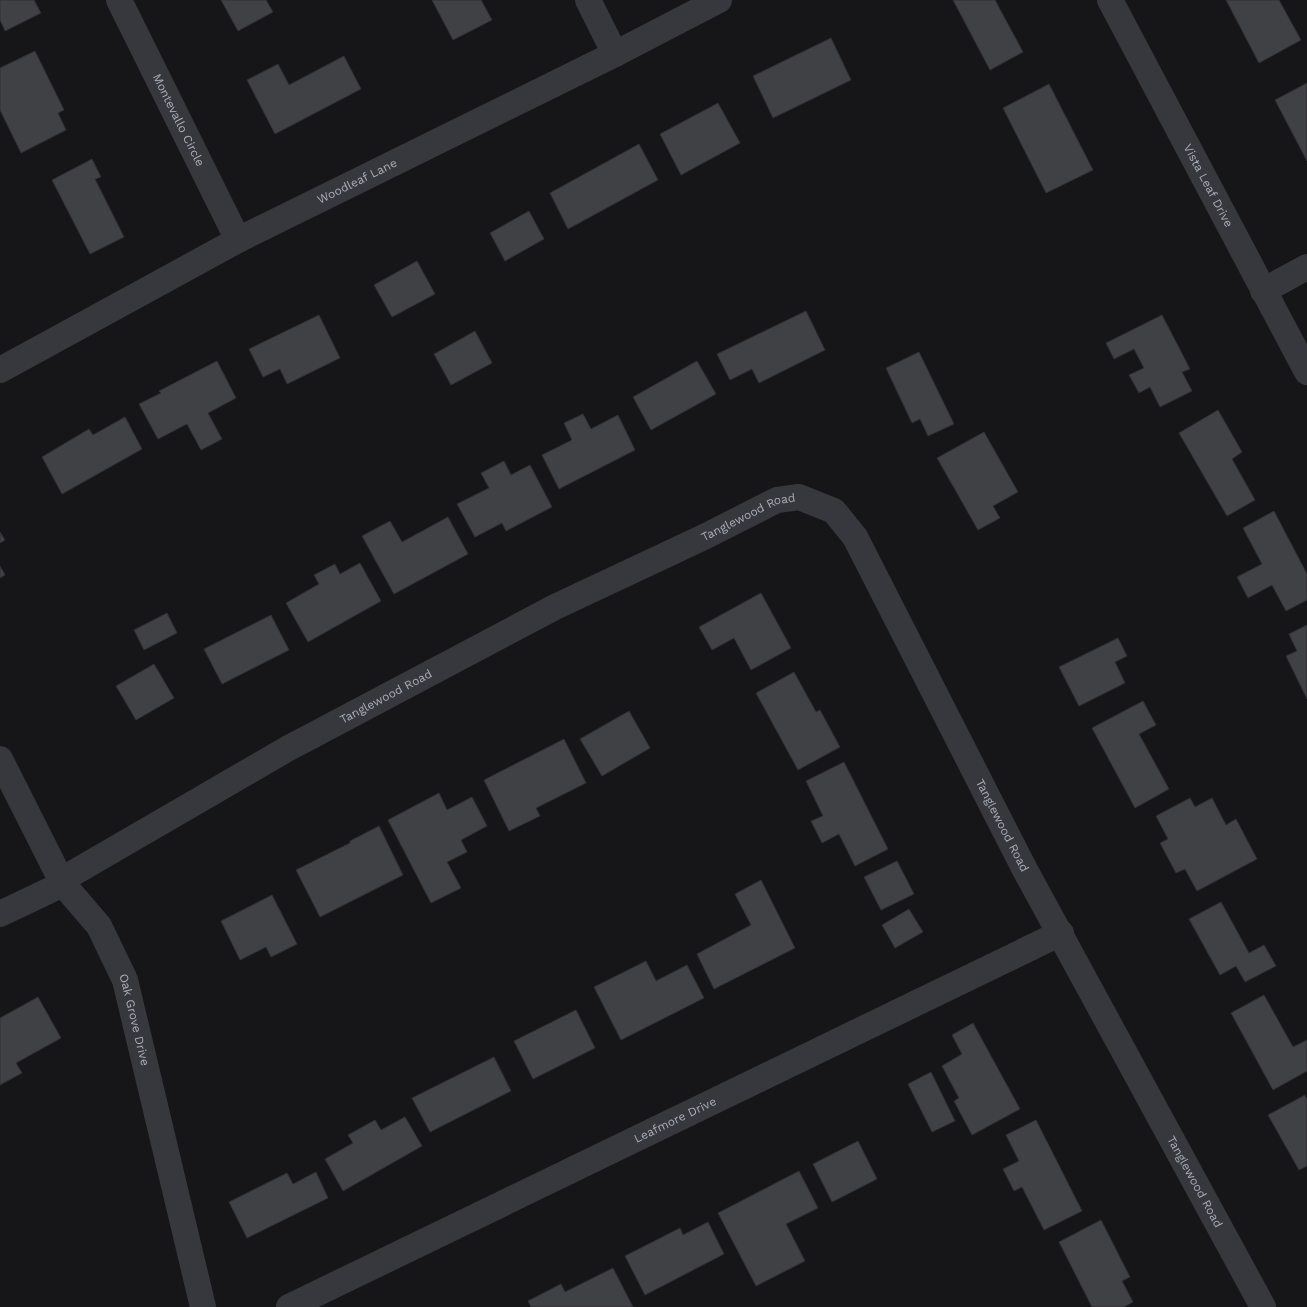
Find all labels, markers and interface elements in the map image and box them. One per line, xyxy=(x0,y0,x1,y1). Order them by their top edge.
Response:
street label: Montevallo Circle xyxy=(150,71,207,169)
street label: Vista Leaf Drive xyxy=(1181,142,1236,230)
street label: Woodleaf Lane xyxy=(315,156,399,207)
street label: Tanglewood Road xyxy=(699,491,796,544)
street label: Tanglewood Road xyxy=(337,666,434,727)
street label: Tanglewood Road xyxy=(973,777,1032,874)
street label: Oak Grove Drive xyxy=(116,971,152,1067)
street label: Leafmore Drive xyxy=(632,1094,719,1146)
street label: Tanglewood Road xyxy=(1164,1133,1225,1230)

